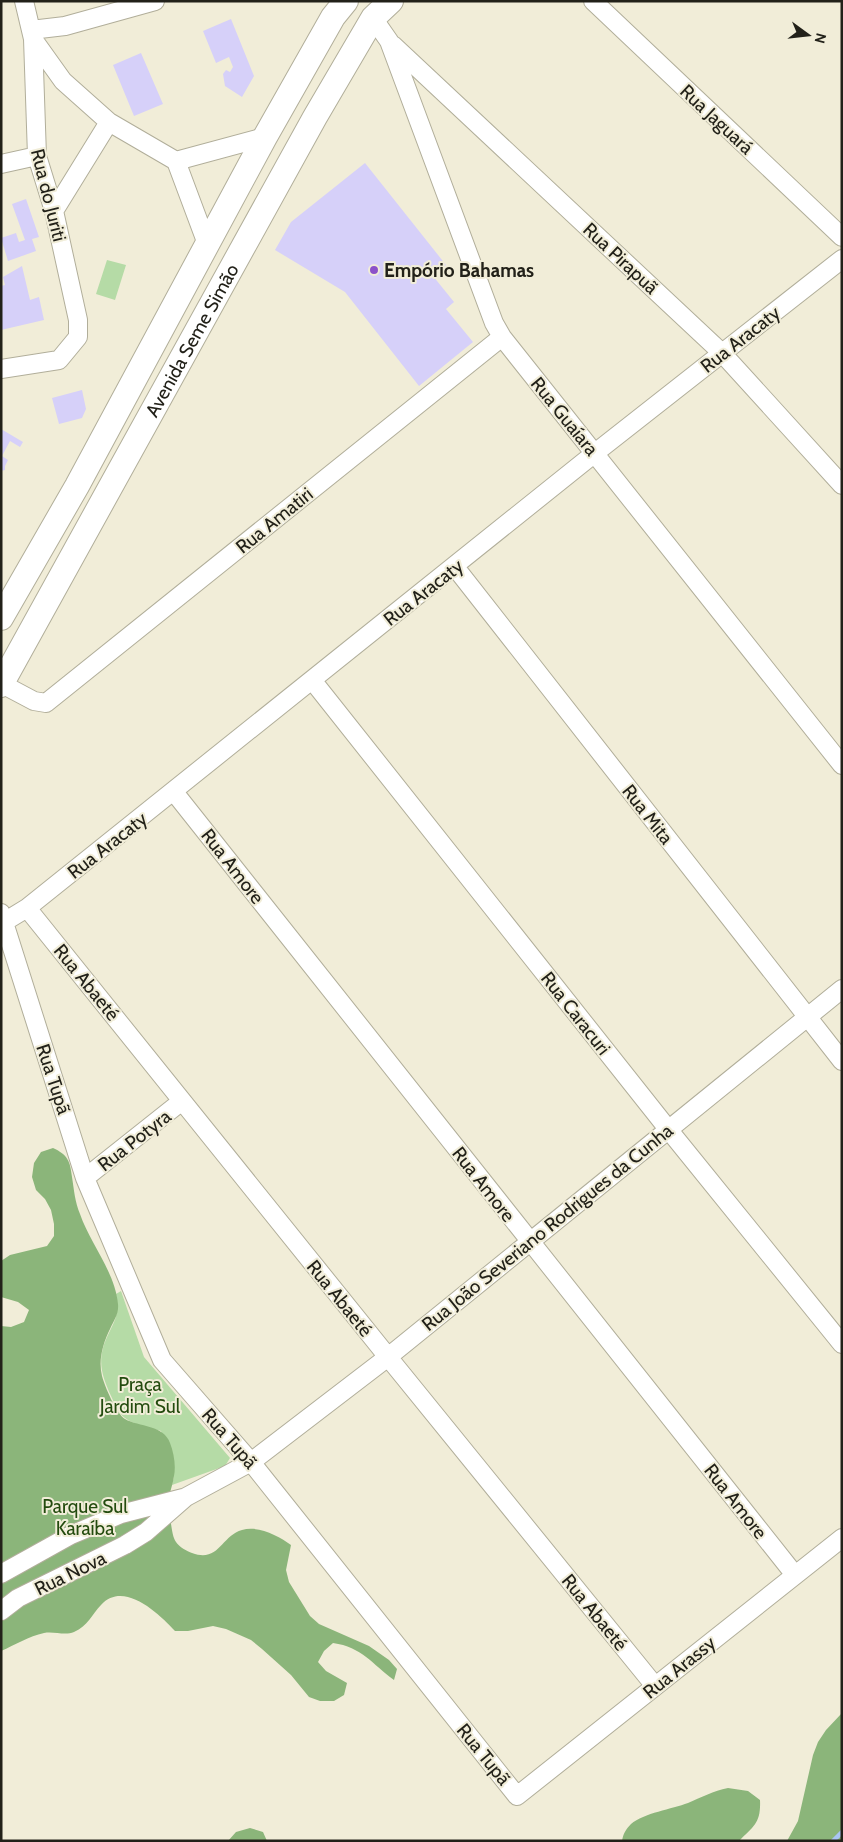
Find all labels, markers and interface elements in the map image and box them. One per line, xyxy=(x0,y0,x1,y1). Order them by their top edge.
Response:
north arrow xyxy=(783,10,833,60)
text: N xyxy=(811,31,831,45)
street label: Rua Jaguará xyxy=(675,80,758,159)
street label: Rua do Juriti xyxy=(26,146,71,244)
street label: Rua Pirapuã xyxy=(578,218,663,299)
place label: Empório Bahamas xyxy=(384,259,534,282)
street label: Avenida Seme Simão xyxy=(141,260,244,421)
marker: Empório Bahamas xyxy=(368,264,380,276)
street label: Rua Aracaty xyxy=(696,301,785,378)
street label: Rua Guaíara xyxy=(526,372,603,460)
street label: Rua Amatiri xyxy=(231,482,317,558)
street label: Rua Aracaty xyxy=(379,554,468,631)
street label: Rua Mita xyxy=(617,780,678,849)
street label: Rua Aracaty xyxy=(63,807,152,884)
street label: Rua Amore xyxy=(196,824,269,909)
street label: Rua Abaeté xyxy=(49,939,125,1025)
street label: Rua Caracuri xyxy=(536,967,615,1059)
street label: Rua Tupã xyxy=(31,1041,76,1117)
street label: Rua Potyra xyxy=(93,1105,175,1176)
street label: Rua João Severiano Rodrigues da Cunha xyxy=(417,1119,677,1336)
street label: Rua Amore xyxy=(447,1142,520,1227)
street label: Rua Abaeté xyxy=(302,1255,378,1341)
park label: Praça Jardim Sul xyxy=(99,1373,181,1418)
street label: Rua Tupã xyxy=(197,1403,262,1473)
street label: Rua Amore xyxy=(699,1459,772,1544)
park label: Parque Sul Karaíba xyxy=(42,1495,128,1540)
street label: Rua Nova xyxy=(31,1546,110,1601)
street label: Rua Abaeté xyxy=(557,1569,633,1655)
street label: Rua Arassy xyxy=(638,1631,721,1704)
street label: Rua Tupã xyxy=(452,1719,515,1790)

